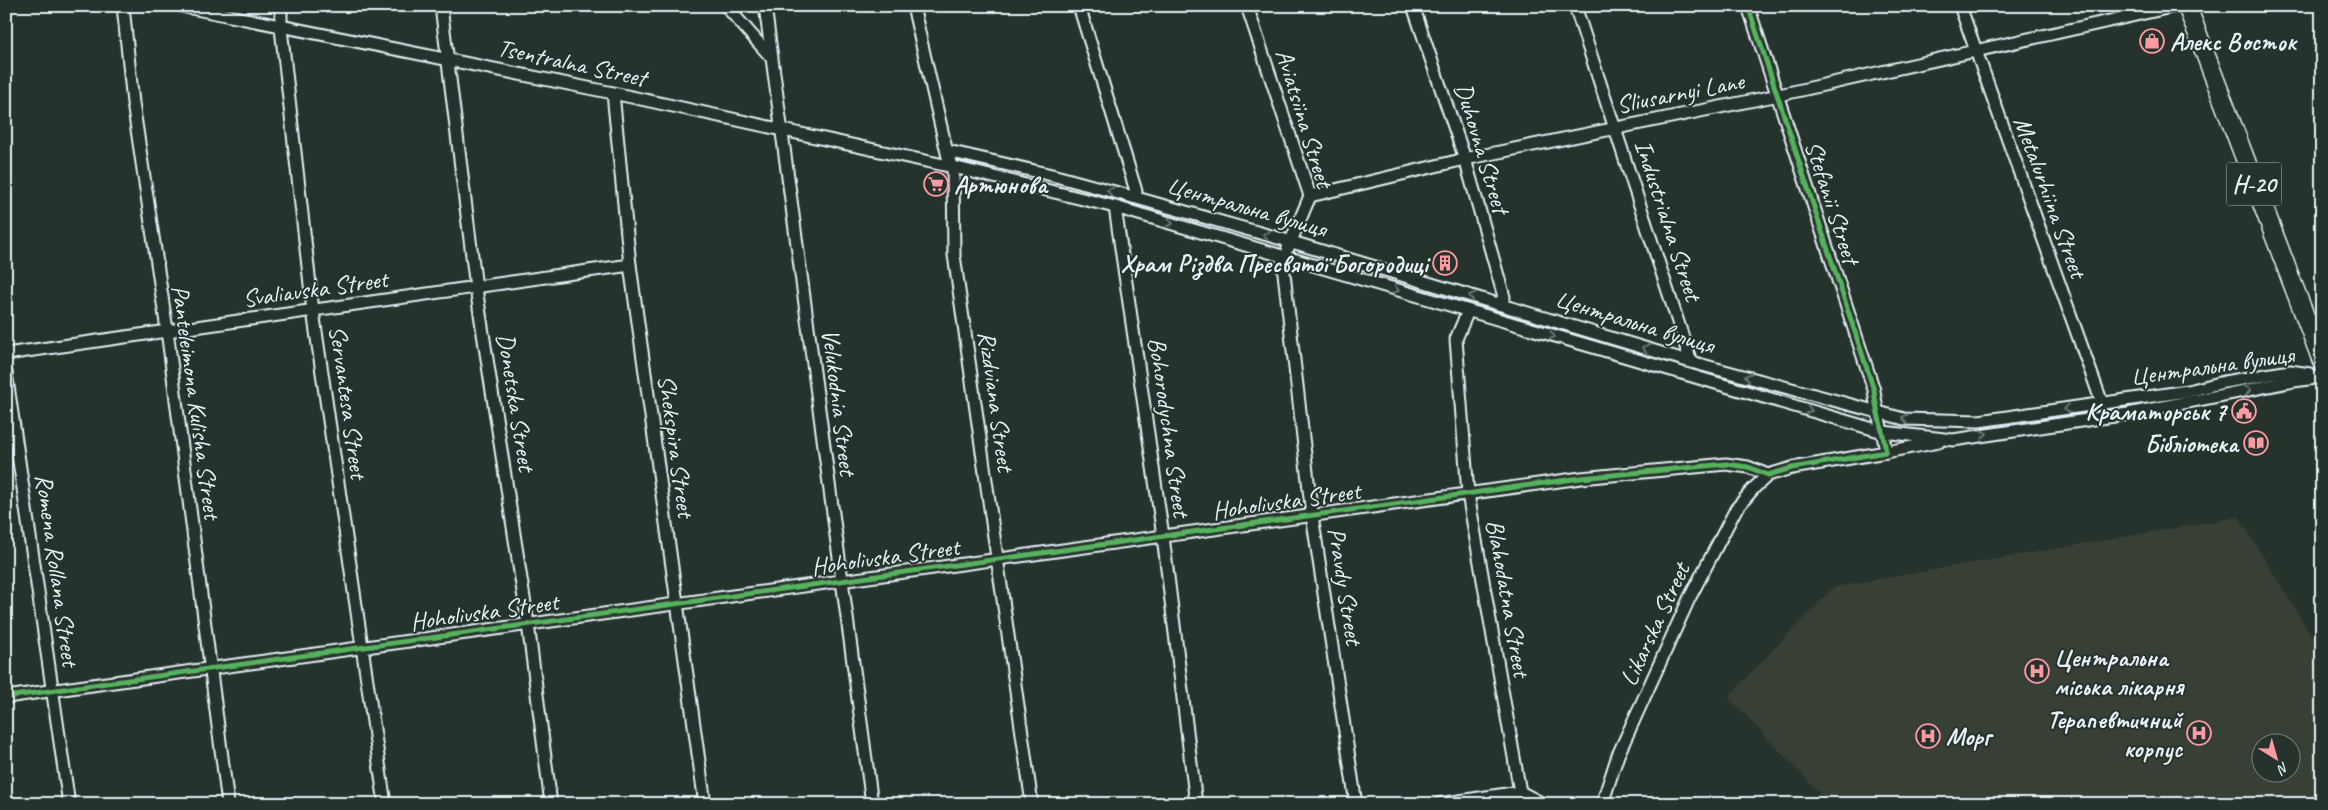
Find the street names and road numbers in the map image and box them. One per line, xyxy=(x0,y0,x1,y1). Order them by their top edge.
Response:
street label: Tsentralna Street xyxy=(495,32,653,95)
street label: Aviatsiina Street xyxy=(1268,45,1341,194)
street label: Sliusarnyi Lane xyxy=(1614,65,1748,121)
street label: Duhovna Street xyxy=(1447,79,1518,221)
street label: Metalurhiina Street xyxy=(2006,112,2095,285)
street label: Industrialna Street xyxy=(1627,136,1710,307)
street label: Stefanii Street xyxy=(1797,137,1868,271)
road number: Н-20 xyxy=(2226,162,2282,205)
street label: Центральна вулиця xyxy=(1163,169,1333,246)
street label: Svaliavska Street xyxy=(241,263,392,315)
street label: Panteleimona Kulisha Street xyxy=(164,283,229,524)
street label: Центральна вулиця xyxy=(1551,283,1720,362)
street label: Servantesa Street xyxy=(321,324,375,483)
street label: Velukodnia Street xyxy=(814,327,864,480)
street label: Rizdviana Street xyxy=(970,329,1022,476)
street label: Donetska Street xyxy=(489,331,543,476)
street label: Bohorodychna Street xyxy=(1141,335,1198,522)
street label: Центральна вулиця xyxy=(2128,338,2298,393)
street label: Shekspira Street xyxy=(650,373,702,522)
street label: Romena Rollana Street xyxy=(28,472,87,671)
street label: Hoholivska Street xyxy=(1210,474,1365,527)
street label: Blahodatna Street xyxy=(1478,517,1538,682)
street label: Pravdy Street xyxy=(1320,525,1370,650)
street label: Hoholivska Street xyxy=(809,530,964,583)
street label: Likarska Street xyxy=(1613,556,1698,691)
street label: Hoholivska Street xyxy=(408,585,563,638)

